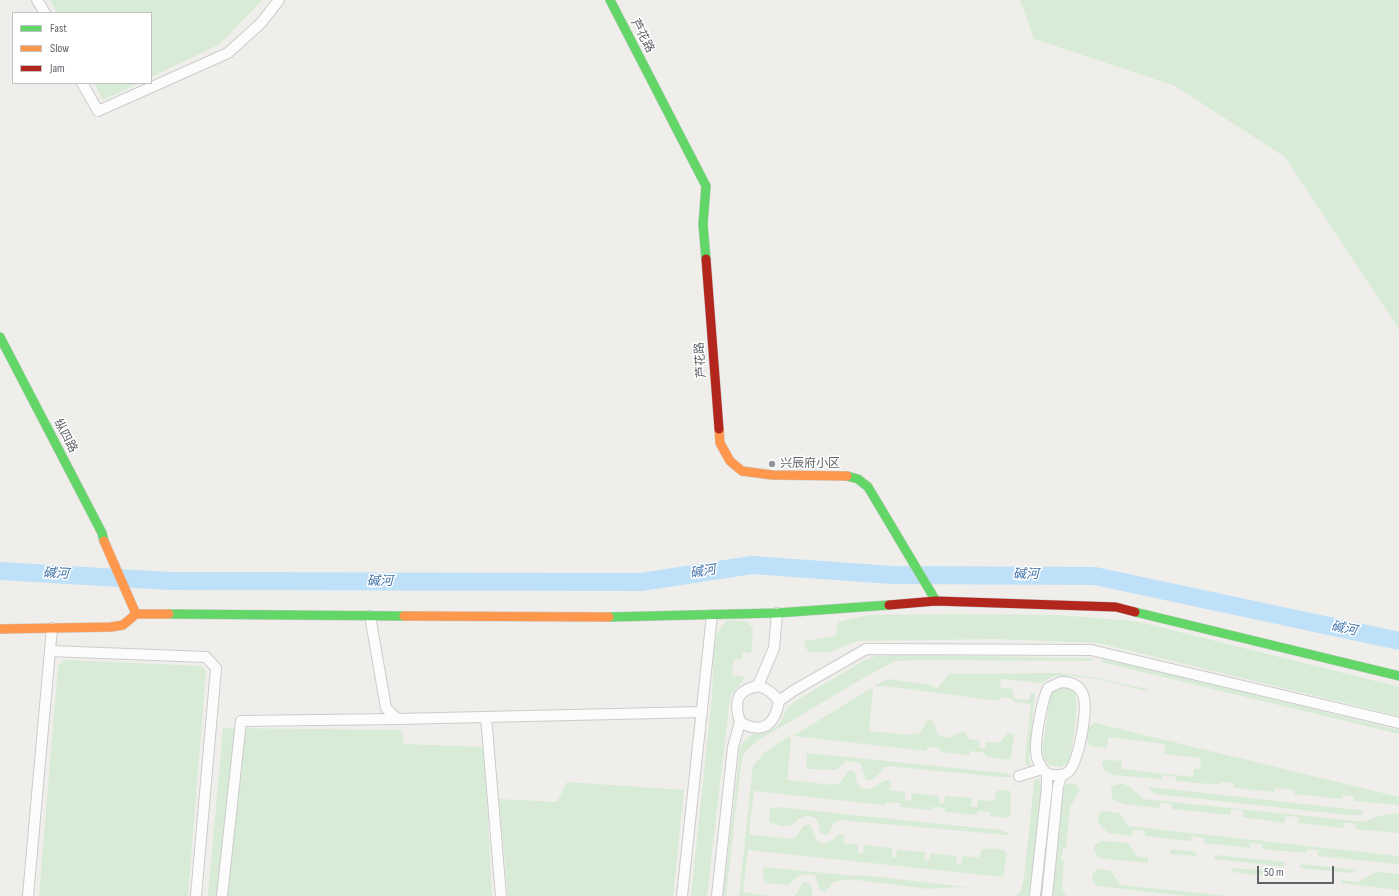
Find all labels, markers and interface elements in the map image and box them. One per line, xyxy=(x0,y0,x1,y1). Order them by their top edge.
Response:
legend xyxy=(12,12,152,84)
street label: 芦花路 xyxy=(627,17,657,55)
text: Fast xyxy=(50,21,67,36)
text: Slow xyxy=(50,41,69,56)
text: Jam xyxy=(50,61,65,76)
street label: 芦花路 xyxy=(693,342,709,378)
street label: 纵四路 xyxy=(50,417,80,455)
place label: 兴辰府小区 xyxy=(780,457,840,471)
marker: 兴辰府小区 xyxy=(767,459,777,469)
water label: 碱河 xyxy=(689,562,717,582)
water label: 碱河 xyxy=(43,566,69,582)
water label: 碱河 xyxy=(1013,567,1039,583)
water label: 碱河 xyxy=(367,574,393,590)
water label: 碱河 xyxy=(1330,619,1358,639)
scale bar xyxy=(1259,858,1336,884)
text: 50 m xyxy=(1264,865,1284,880)

